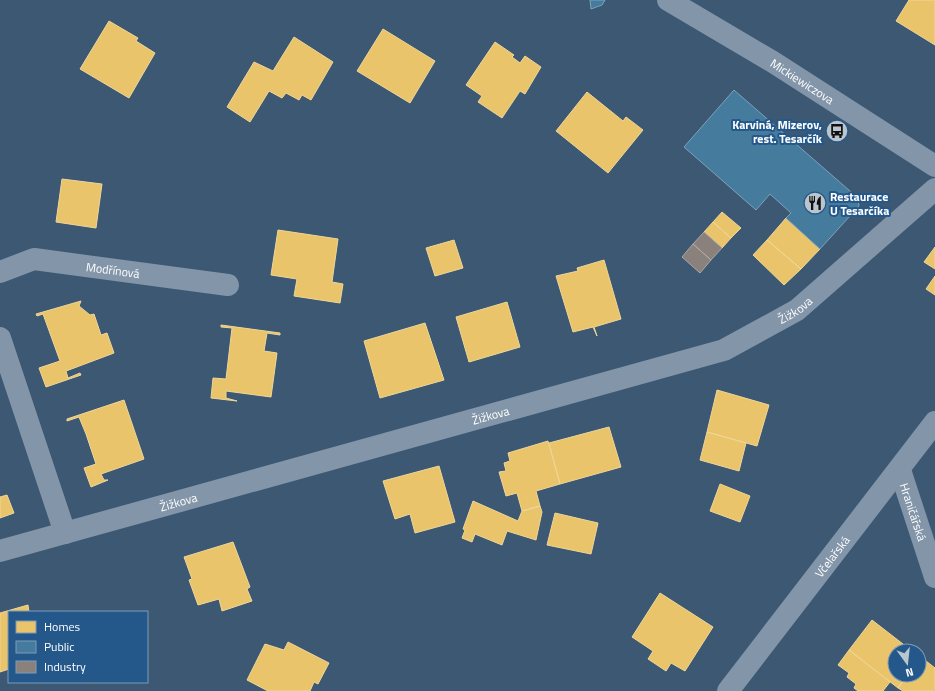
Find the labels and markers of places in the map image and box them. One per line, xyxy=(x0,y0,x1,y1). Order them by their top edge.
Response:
place label: Karviná, Mizerov, rest. Tesarčík xyxy=(732,115,823,148)
bus stop icon: Karviná, Mizerov, rest. Tesarčík xyxy=(824,118,850,144)
place label: Restaurace U Tesarčíka xyxy=(830,187,889,220)
restaurant icon: Restaurace U Tesarčíka xyxy=(802,190,828,216)

